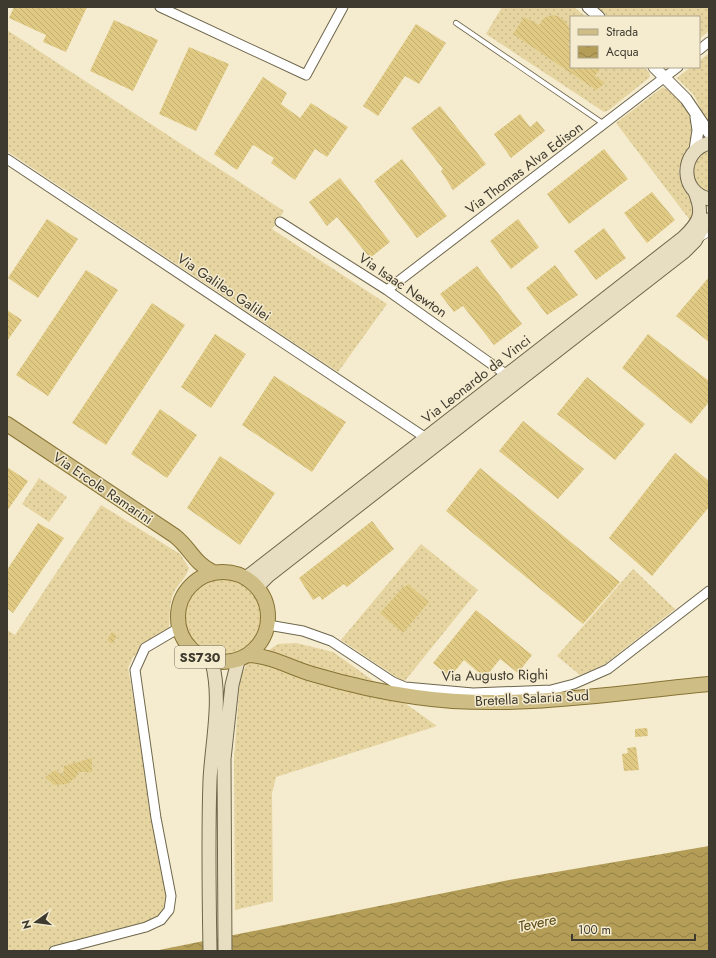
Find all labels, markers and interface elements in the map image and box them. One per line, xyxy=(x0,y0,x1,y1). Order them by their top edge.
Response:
legend xyxy=(570,16,700,68)
text: Strada xyxy=(606,23,638,41)
text: Acqua xyxy=(606,43,639,61)
street label: Via Thomas Alva Edison xyxy=(461,117,587,219)
street label: Via Galileo Galilei xyxy=(173,248,275,326)
street label: Via Isaac Newton xyxy=(355,248,451,322)
street label: Via Leonardo da Vinci xyxy=(417,330,535,428)
street label: Via Ercole Ramarini xyxy=(49,447,157,529)
road number: SS730 xyxy=(175,646,225,668)
street label: Via Augusto Righi xyxy=(441,664,549,686)
street label: Bretella Salaria Sud xyxy=(474,685,590,711)
north arrow xyxy=(16,902,56,942)
water label: Tevere xyxy=(516,908,559,938)
scale bar xyxy=(572,916,695,942)
text: N xyxy=(17,918,35,931)
text: 100 m xyxy=(578,921,611,939)

